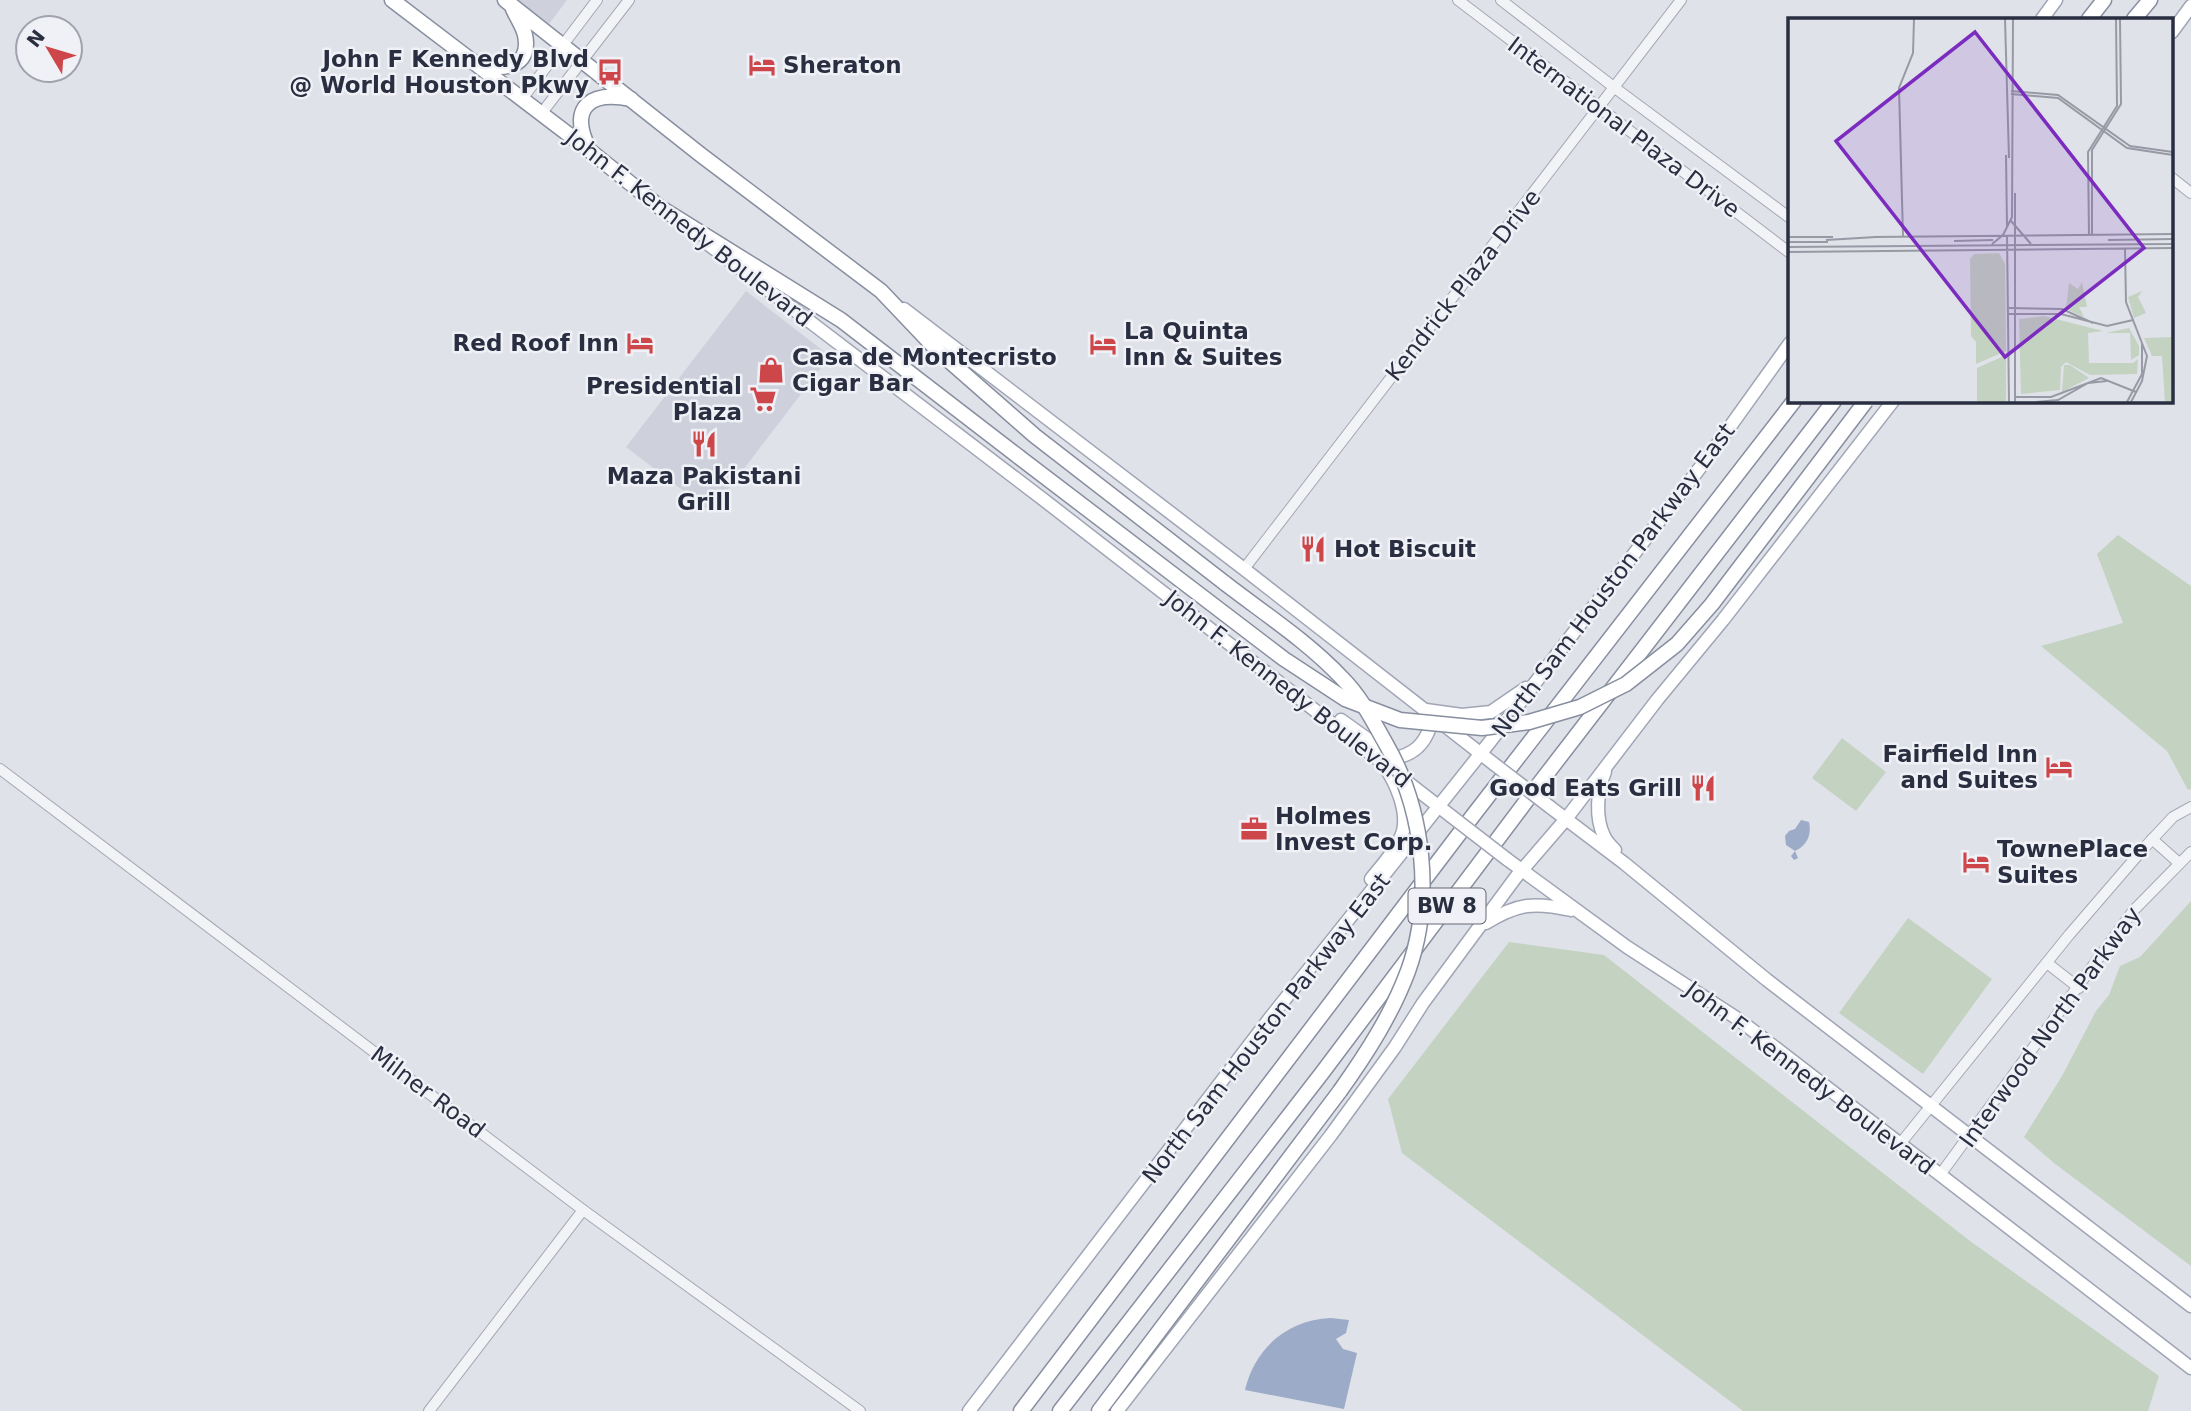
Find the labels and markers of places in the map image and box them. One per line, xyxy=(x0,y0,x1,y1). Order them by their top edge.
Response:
place label: John F Kennedy Blvd @ World Houston Pkwy xyxy=(289,46,589,98)
hotel icon: Sheraton xyxy=(747,50,777,80)
place label: Sheraton xyxy=(783,52,902,78)
bus stop icon: John F Kennedy Blvd @ World Houston Pkwy xyxy=(595,57,625,87)
place label: La Quinta Inn & Suites xyxy=(1124,318,1282,370)
hotel icon: Red Roof Inn xyxy=(625,328,655,358)
hotel icon: La Quinta Inn & Suites xyxy=(1088,329,1118,359)
place label: Red Roof Inn xyxy=(453,330,619,356)
place label: Casa de Montecristo Cigar Bar xyxy=(792,344,1057,396)
shop icon: Casa de Montecristo Cigar Bar xyxy=(756,355,786,385)
place label: Presidential Plaza xyxy=(586,373,742,425)
supermarket icon: Presidential Plaza xyxy=(748,384,778,414)
restaurant icon: Maza Pakistani Grill xyxy=(689,429,719,459)
place label: Maza Pakistani Grill xyxy=(607,463,801,515)
restaurant icon: Hot Biscuit xyxy=(1298,534,1328,564)
place label: Hot Biscuit xyxy=(1334,536,1476,562)
place label: Fairfield Inn and Suites xyxy=(1883,741,2038,793)
hotel icon: Fairfield Inn and Suites xyxy=(2044,752,2074,782)
restaurant icon: Good Eats Grill xyxy=(1688,773,1718,803)
place label: Good Eats Grill xyxy=(1489,775,1682,801)
place label: Holmes Invest Corp. xyxy=(1275,803,1432,855)
office icon: Holmes Invest Corp. xyxy=(1239,814,1269,844)
place label: TownePlace Suites xyxy=(1997,836,2148,888)
hotel icon: TownePlace Suites xyxy=(1961,847,1991,877)

